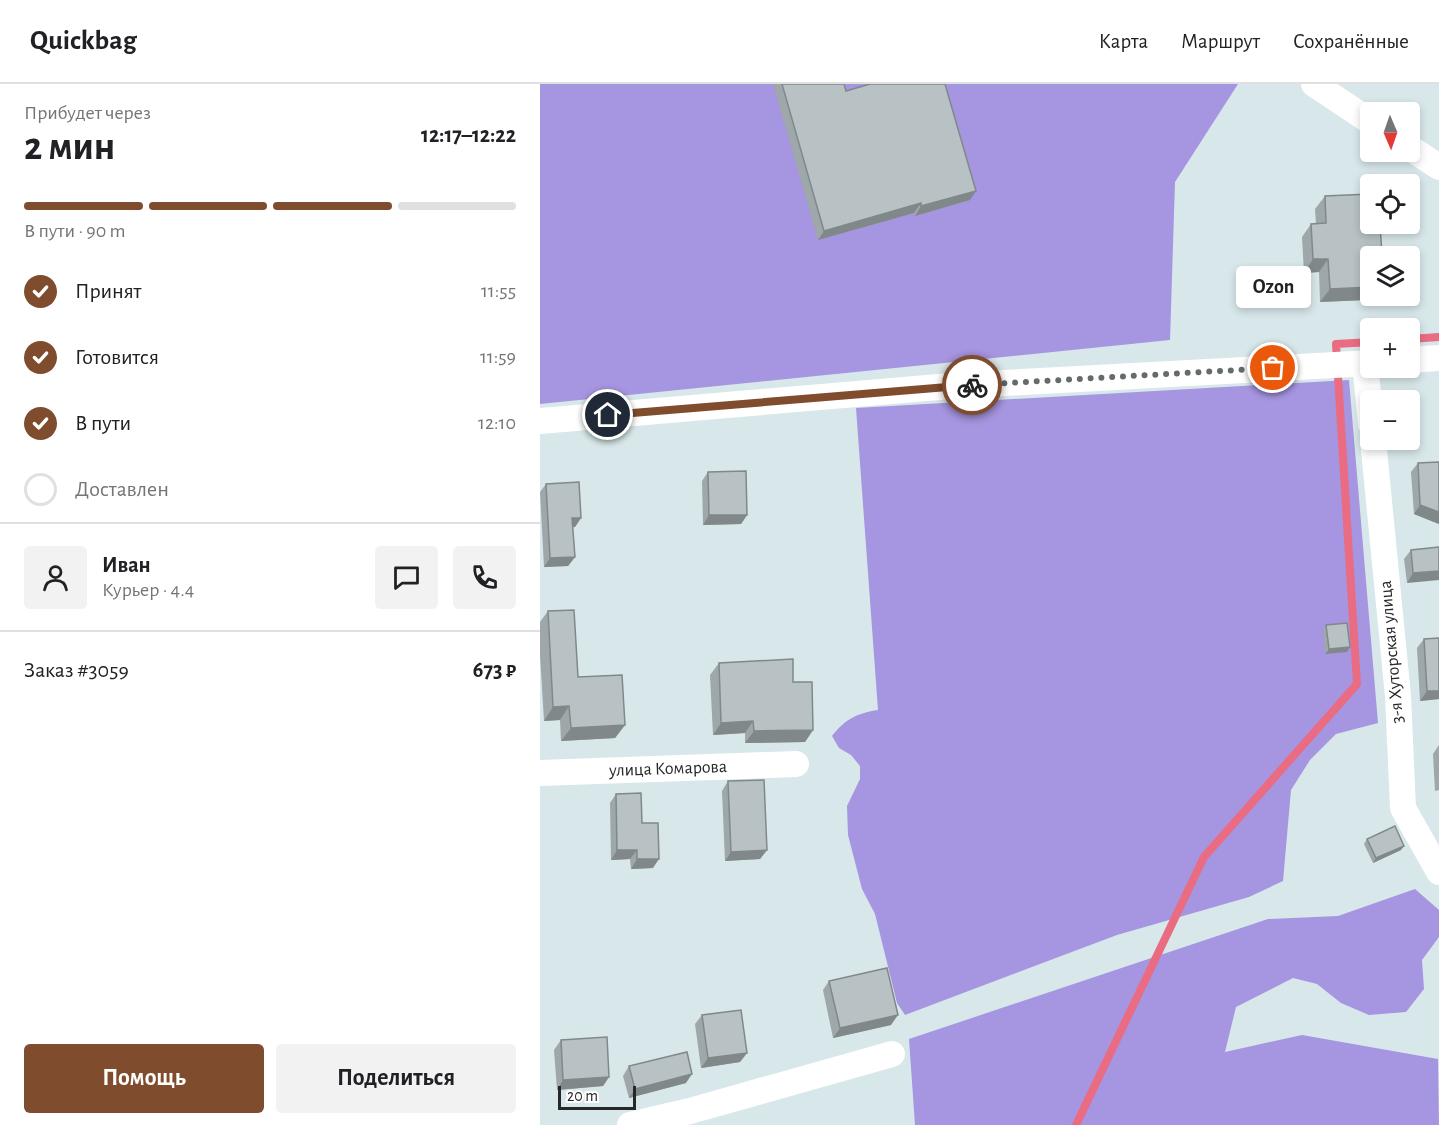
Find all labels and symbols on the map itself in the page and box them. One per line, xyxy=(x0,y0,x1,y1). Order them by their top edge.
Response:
north arrow xyxy=(1360,102,1420,162)
callout: Ozon xyxy=(1236,266,1311,308)
pin xyxy=(1247,342,1298,393)
courier xyxy=(942,355,1002,415)
pin xyxy=(582,389,633,440)
street label: 3-я Хуторская улица xyxy=(1377,580,1407,724)
street label: улица Комарова xyxy=(608,758,727,780)
scale bar xyxy=(558,1083,636,1110)

